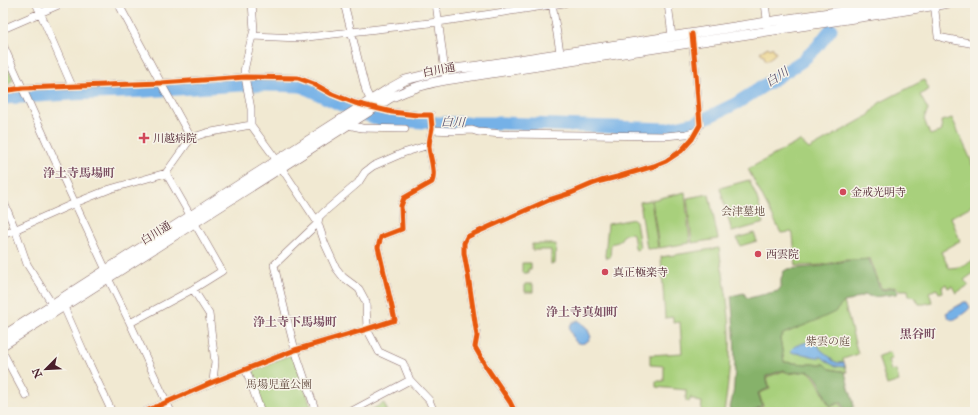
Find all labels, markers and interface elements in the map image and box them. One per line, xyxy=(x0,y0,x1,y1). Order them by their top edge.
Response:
street label: 白川通 xyxy=(422,60,456,80)
water label: 白川 xyxy=(763,64,793,89)
water label: 白川 xyxy=(441,115,467,129)
marker: 川越病院 xyxy=(138,132,150,144)
place label: 川越病院 xyxy=(153,132,197,145)
district label: 浄土寺馬場町 xyxy=(43,166,115,180)
place label: 金戒光明寺 xyxy=(851,186,906,199)
marker: 金戒光明寺 xyxy=(838,187,848,197)
park label: 会津墓地 xyxy=(721,205,765,218)
street label: 白川通 xyxy=(139,219,173,247)
place label: 西雲院 xyxy=(766,248,799,261)
marker: 西雲院 xyxy=(753,249,763,259)
place label: 真正極楽寺 xyxy=(613,266,668,279)
marker: 真正極楽寺 xyxy=(600,267,610,277)
district label: 浄土寺真如町 xyxy=(546,305,618,319)
district label: 浄土寺下馬場町 xyxy=(253,315,337,329)
district label: 黒谷町 xyxy=(900,327,936,341)
park label: 紫雲の庭 xyxy=(806,335,850,348)
north arrow xyxy=(26,349,66,389)
text: N xyxy=(29,365,45,380)
park label: 馬場児童公園 xyxy=(246,378,312,391)

